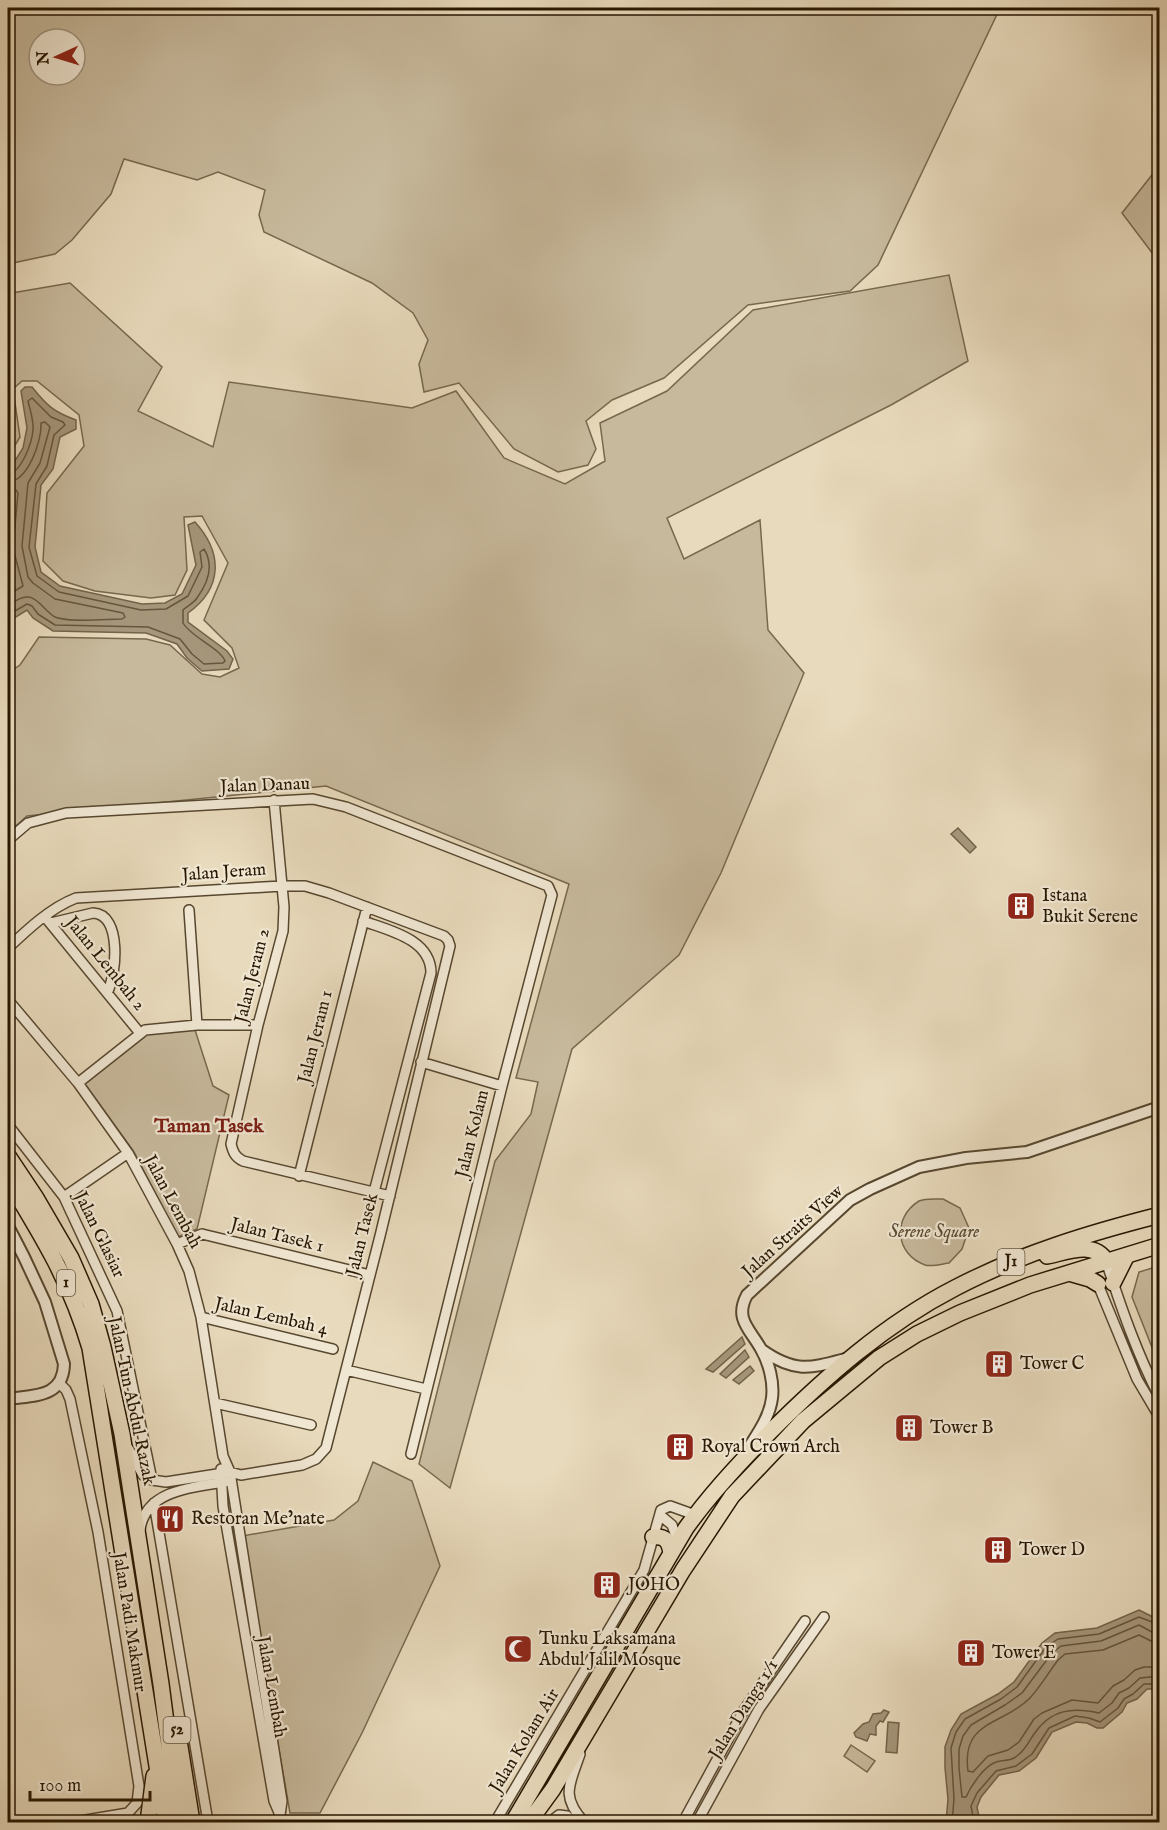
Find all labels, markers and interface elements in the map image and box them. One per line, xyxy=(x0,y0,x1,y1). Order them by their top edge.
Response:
north arrow xyxy=(27,27,87,87)
text: N xyxy=(34,50,55,67)
street label: Jalan Danau xyxy=(218,773,310,799)
street label: Jalan Jeram xyxy=(179,859,267,888)
place label: Istana Bukit Serene xyxy=(1042,885,1138,929)
building icon: Istana Bukit Serene xyxy=(1005,890,1037,922)
street label: Jalan Lembah 2 xyxy=(59,910,150,1016)
street label: Jalan Jeram 2 xyxy=(230,926,276,1028)
street label: Jalan Jeram 1 xyxy=(293,988,339,1088)
street label: Jalan Kolam xyxy=(450,1087,495,1182)
district label: Taman Tasek xyxy=(153,1114,265,1139)
street label: Jalan Lembah xyxy=(137,1149,207,1253)
street label: Jalan Straits View xyxy=(736,1180,849,1285)
street label: Jalan Glasiar xyxy=(67,1186,130,1282)
street label: Jalan Tasek xyxy=(341,1191,384,1281)
street label: Jalan Tasek 1 xyxy=(226,1213,326,1259)
park label: Serene Square xyxy=(889,1221,979,1244)
road number: J1 xyxy=(998,1249,1024,1275)
road number: 1 xyxy=(57,1270,75,1296)
street label: Jalan Lembah 4 xyxy=(210,1292,330,1341)
street label: Jalan Tun Abdul Razak xyxy=(101,1313,160,1488)
building icon: Tower C xyxy=(983,1348,1015,1380)
place label: Tower C xyxy=(1020,1353,1085,1376)
building icon: Tower B xyxy=(893,1412,925,1444)
place label: Tower B xyxy=(930,1417,994,1440)
building icon: Royal Crown Arch xyxy=(664,1431,696,1463)
place label: Royal Crown Arch xyxy=(701,1436,840,1459)
restaurant icon: Restoran Me’nate xyxy=(154,1503,186,1535)
place label: Restoran Me’nate xyxy=(191,1508,325,1531)
building icon: Tower D xyxy=(982,1534,1014,1566)
place label: Tower D xyxy=(1019,1539,1085,1562)
street label: Jalan Padi Makmur xyxy=(106,1548,151,1694)
building icon: JOHO xyxy=(591,1569,623,1601)
place label: JOHO xyxy=(626,1574,680,1597)
place label: Tunku Laksamana Abdul Jalil Mosque xyxy=(538,1628,681,1672)
street label: Jalan Lembah xyxy=(250,1632,291,1740)
mosque icon: Tunku Laksamana Abdul Jalil Mosque xyxy=(502,1633,534,1665)
building icon: Tower E xyxy=(955,1637,987,1669)
place label: Tower E xyxy=(992,1642,1056,1665)
street label: Jalan Danga 1/1 xyxy=(703,1656,784,1766)
street label: Jalan Kolam Air xyxy=(484,1684,565,1799)
road number: 52 xyxy=(164,1717,190,1743)
scale bar xyxy=(30,1764,150,1802)
text: 100 m xyxy=(39,1775,81,1798)

